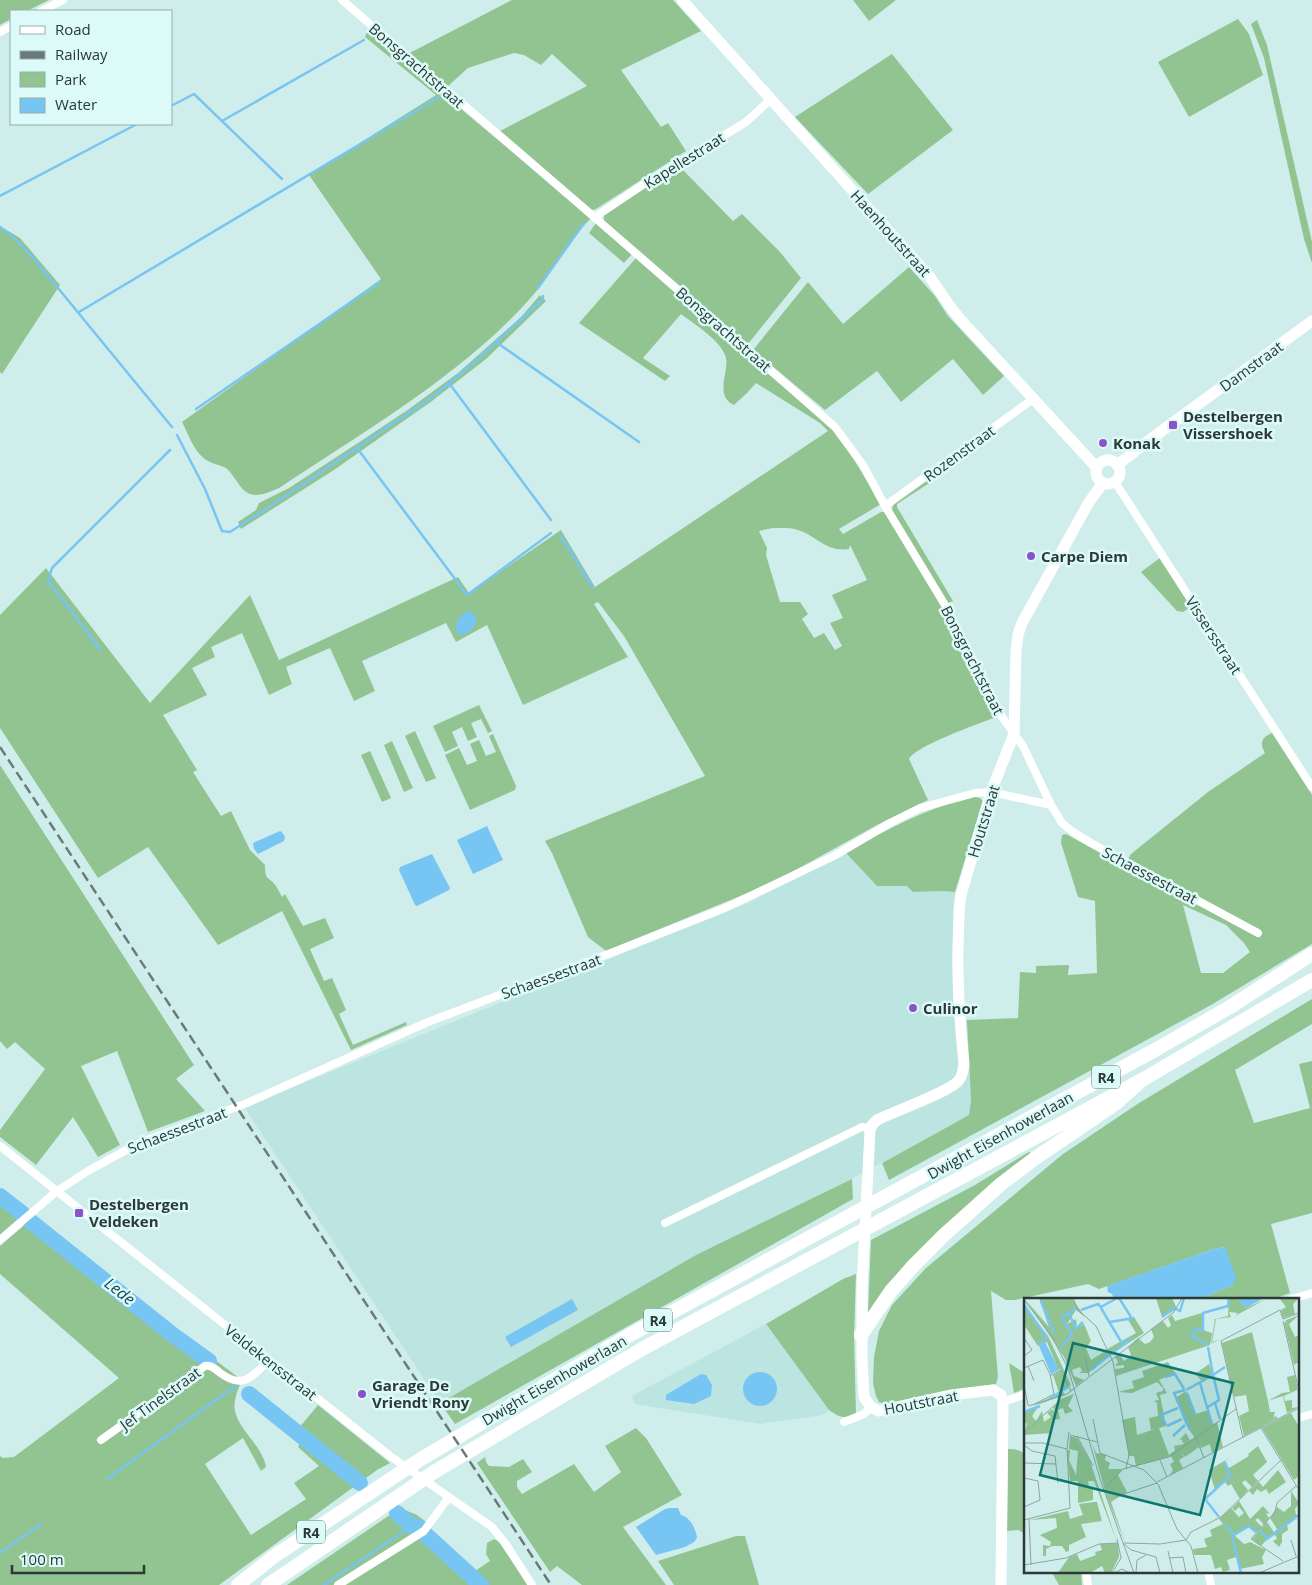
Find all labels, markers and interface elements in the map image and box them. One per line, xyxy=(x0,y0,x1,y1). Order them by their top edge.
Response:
legend xyxy=(10,10,172,125)
street label: Bonsgrachtstraat xyxy=(365,18,469,112)
text: Road xyxy=(55,19,91,39)
text: Railway xyxy=(55,44,108,64)
text: Park xyxy=(55,69,86,89)
text: Water xyxy=(55,94,97,114)
street label: Kapellestraat xyxy=(640,127,728,193)
street label: Haenhoutstraat xyxy=(847,185,935,281)
street label: Bonsgrachtstraat xyxy=(672,282,776,376)
street label: Damstraat xyxy=(1215,336,1287,396)
place label: Destelbergen Vissershoek xyxy=(1183,406,1283,443)
marker: Destelbergen Vissershoek xyxy=(1167,419,1179,431)
street label: Rozenstraat xyxy=(919,420,999,486)
place label: Konak xyxy=(1113,433,1161,453)
marker: Konak xyxy=(1097,437,1109,449)
place label: Carpe Diem xyxy=(1041,546,1128,566)
marker: Carpe Diem xyxy=(1025,550,1037,562)
street label: Vissersstraat xyxy=(1181,592,1247,678)
street label: Bonsgrachtstraat xyxy=(937,602,1009,718)
street label: Houtstraat xyxy=(962,782,1004,860)
street label: Schaessestraat xyxy=(1099,842,1201,908)
street label: Schaessestraat xyxy=(498,949,604,1003)
place label: Culinor xyxy=(923,998,978,1018)
marker: Culinor xyxy=(907,1002,919,1014)
road number: R4 xyxy=(1092,1066,1120,1088)
street label: Dwight Eisenhowerlaan xyxy=(924,1087,1076,1183)
street label: Schaessestraat xyxy=(125,1102,229,1158)
place label: Destelbergen Veldeken xyxy=(89,1194,189,1231)
marker: Destelbergen Veldeken xyxy=(73,1207,85,1219)
water label: Lede xyxy=(100,1272,140,1310)
inset map xyxy=(1024,1298,1300,1572)
road number: R4 xyxy=(644,1308,672,1332)
street label: Veldekensstraat xyxy=(221,1320,321,1404)
street label: Dwight Eisenhowerlaan xyxy=(478,1330,630,1430)
street label: Jef Tinelstraat xyxy=(114,1362,205,1435)
place label: Garage De Vriendt Rony xyxy=(372,1375,470,1412)
street label: Houtstraat xyxy=(882,1385,960,1419)
marker: Garage De Vriendt Rony xyxy=(356,1388,368,1400)
road number: R4 xyxy=(297,1520,325,1544)
scale bar xyxy=(12,1542,145,1574)
text: 100 m xyxy=(20,1549,64,1569)

